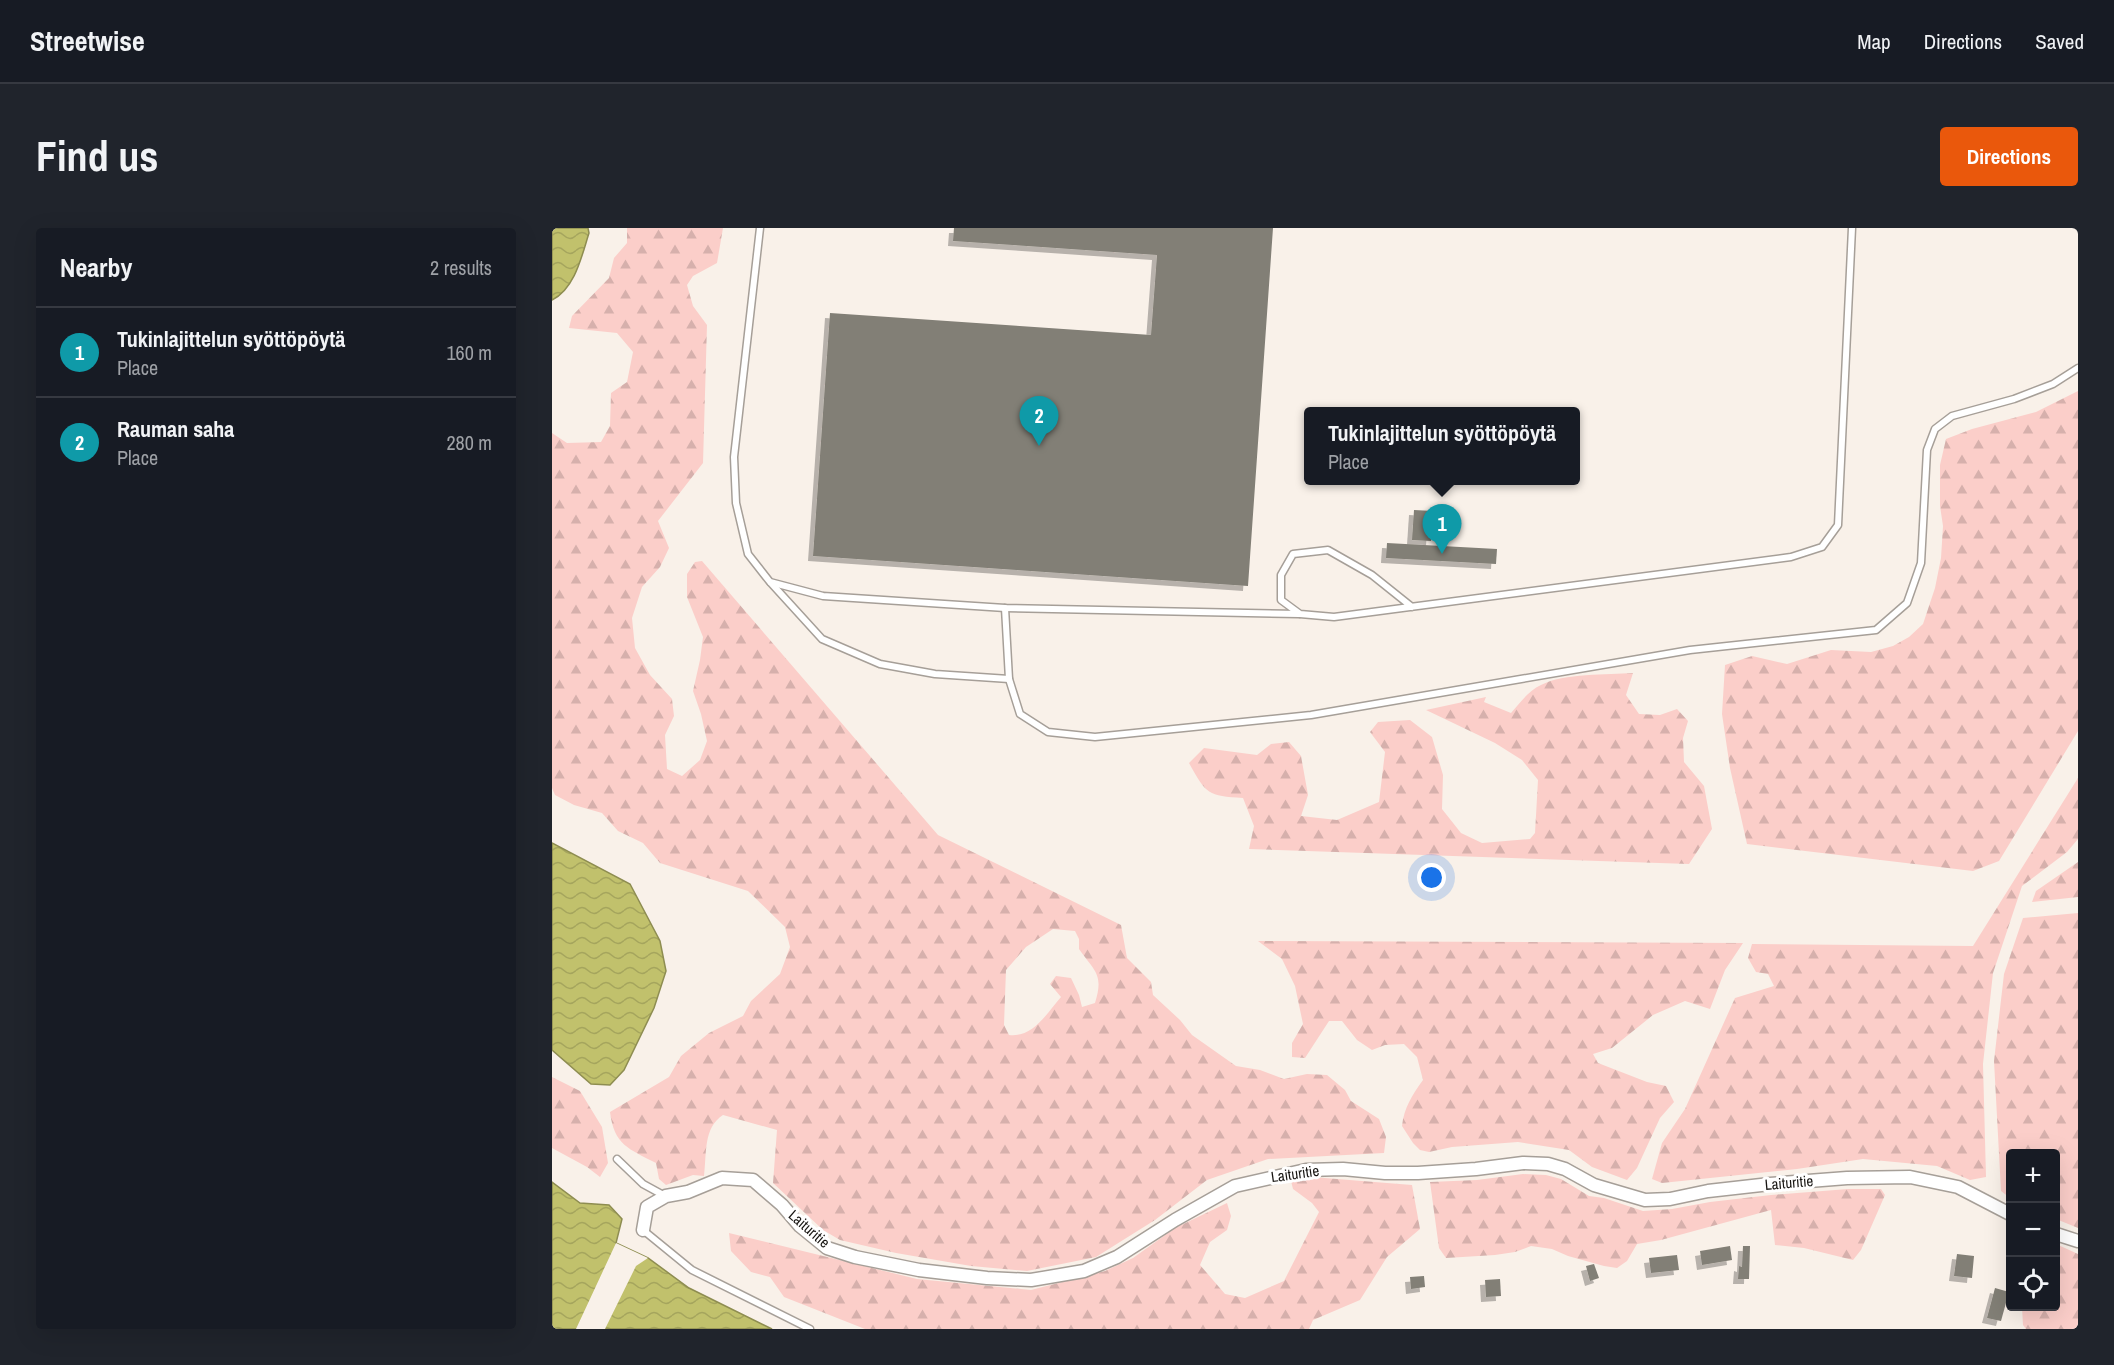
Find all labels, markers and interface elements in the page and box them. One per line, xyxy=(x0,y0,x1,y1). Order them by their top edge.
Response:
text: Streetwise xyxy=(30,22,145,60)
text: Map xyxy=(1857,27,1891,56)
text: Directions xyxy=(1924,27,2002,56)
text: Saved xyxy=(2035,27,2084,56)
button: Directions xyxy=(1940,127,2078,186)
text: Find us xyxy=(36,128,158,184)
text: Nearby xyxy=(60,250,132,285)
text: 2 results xyxy=(430,254,492,281)
text: Tukinlajittelun syöttöpöytä xyxy=(117,324,345,354)
text: 1 xyxy=(75,339,84,366)
text: 160 m xyxy=(446,339,492,366)
text: Place xyxy=(117,354,158,381)
pin: 2 xyxy=(1020,396,1058,446)
popup xyxy=(1304,407,1580,485)
text: Rauman saha xyxy=(117,414,234,444)
text: Tukinlajittelun syöttöpöytä xyxy=(1328,418,1556,448)
text: 2 xyxy=(75,429,84,456)
text: 280 m xyxy=(446,429,492,456)
text: Place xyxy=(117,444,158,471)
text: Place xyxy=(1328,448,1369,475)
pin: 1 xyxy=(1422,504,1462,554)
your location xyxy=(1417,863,1446,892)
map controls xyxy=(2006,1149,2060,1311)
button: + xyxy=(2006,1149,2060,1203)
street label: Laituritie xyxy=(1269,1160,1321,1187)
street label: Laituritie xyxy=(1764,1170,1814,1195)
button: − xyxy=(2006,1203,2060,1257)
street label: Laituritie xyxy=(784,1205,835,1253)
button: locate xyxy=(2006,1257,2060,1311)

